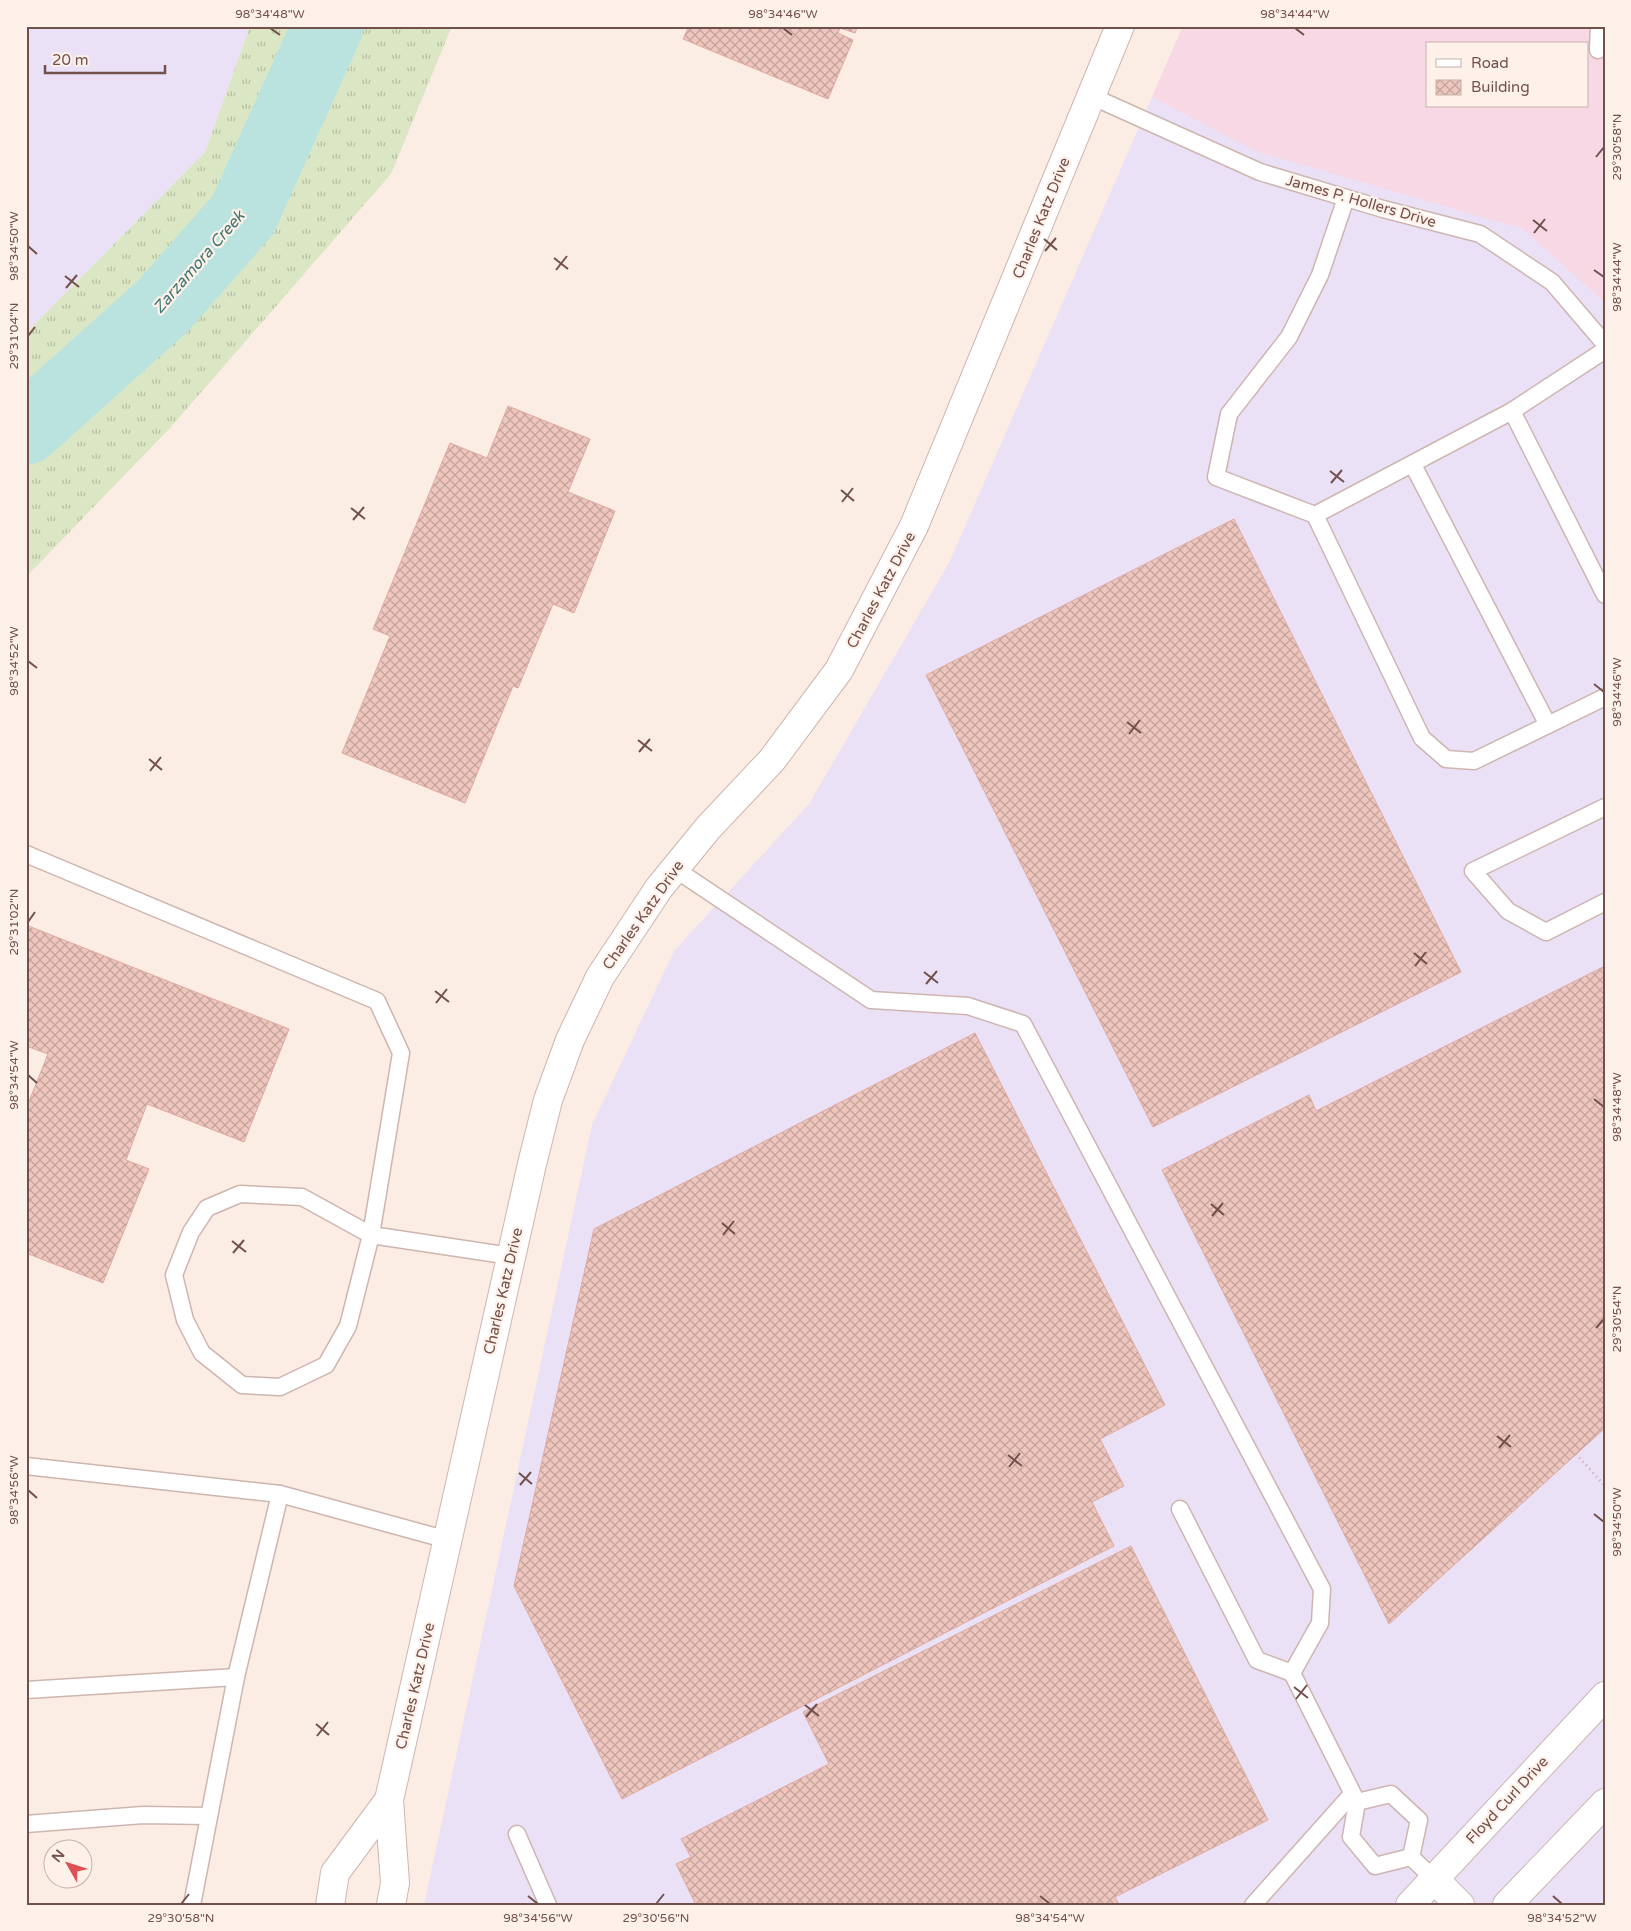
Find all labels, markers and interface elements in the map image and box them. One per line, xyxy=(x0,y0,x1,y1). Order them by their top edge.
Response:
text: 98°34'48"W xyxy=(235,7,305,21)
text: 98°34'46"W xyxy=(748,7,818,21)
text: 98°34'44"W xyxy=(1260,7,1330,21)
scale bar xyxy=(45,42,165,74)
legend xyxy=(1426,42,1588,108)
text: 20 m xyxy=(52,51,89,69)
text: Road xyxy=(1471,54,1509,72)
text: Building xyxy=(1471,78,1530,96)
text: 29°30'58"N xyxy=(1610,114,1624,181)
street label: Charles Katz Drive xyxy=(1008,155,1074,281)
street label: James P. Hollers Drive xyxy=(1284,171,1438,231)
water label: Zarzamora Creek xyxy=(149,206,250,318)
text: 98°34'50"W xyxy=(7,211,21,281)
text: 98°34'44"W xyxy=(1610,242,1624,312)
text: 29°31'04"N xyxy=(7,303,21,370)
street label: Charles Katz Drive xyxy=(843,529,919,651)
text: 98°34'52"W xyxy=(7,626,21,696)
text: 98°34'46"W xyxy=(1610,657,1624,727)
street label: Charles Katz Drive xyxy=(599,857,687,973)
text: 29°31'02"N xyxy=(7,889,21,956)
text: 98°34'54"W xyxy=(7,1040,21,1110)
text: 98°34'48"W xyxy=(1610,1072,1624,1142)
street label: Charles Katz Drive xyxy=(480,1226,526,1356)
text: 29°30'54"N xyxy=(1610,1286,1624,1353)
text: 98°34'56"W xyxy=(7,1455,21,1525)
text: 98°34'50"W xyxy=(1610,1487,1624,1557)
street label: Charles Katz Drive xyxy=(392,1621,438,1751)
street label: Floyd Curl Drive xyxy=(1462,1753,1552,1847)
north arrow xyxy=(42,1838,92,1888)
text: N xyxy=(48,1846,68,1866)
text: 29°30'58"N xyxy=(148,1911,215,1925)
text: 98°34'56"W xyxy=(503,1911,573,1925)
text: 29°30'56"N xyxy=(623,1911,690,1925)
text: 98°34'54"W xyxy=(1015,1911,1085,1925)
text: 98°34'52"W xyxy=(1527,1911,1597,1925)

